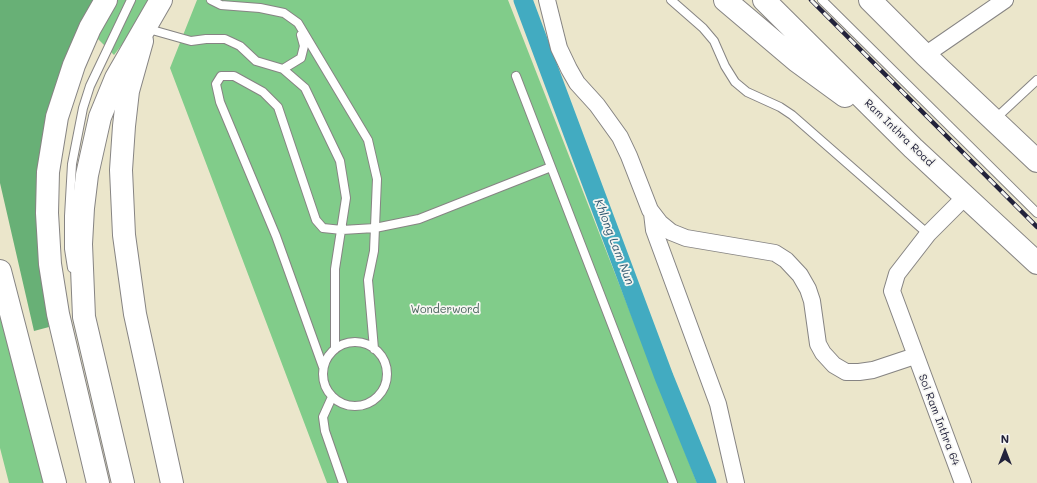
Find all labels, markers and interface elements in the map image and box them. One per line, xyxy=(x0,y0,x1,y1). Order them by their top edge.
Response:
street label: Ram Inthra Road xyxy=(862,96,936,170)
water label: Khlong Lam Nun xyxy=(591,197,637,287)
park label: Wonderword xyxy=(410,303,480,317)
street label: Soi Ram Inthra 64 xyxy=(916,372,962,468)
north arrow xyxy=(985,431,1025,471)
text: N xyxy=(1001,431,1009,446)

